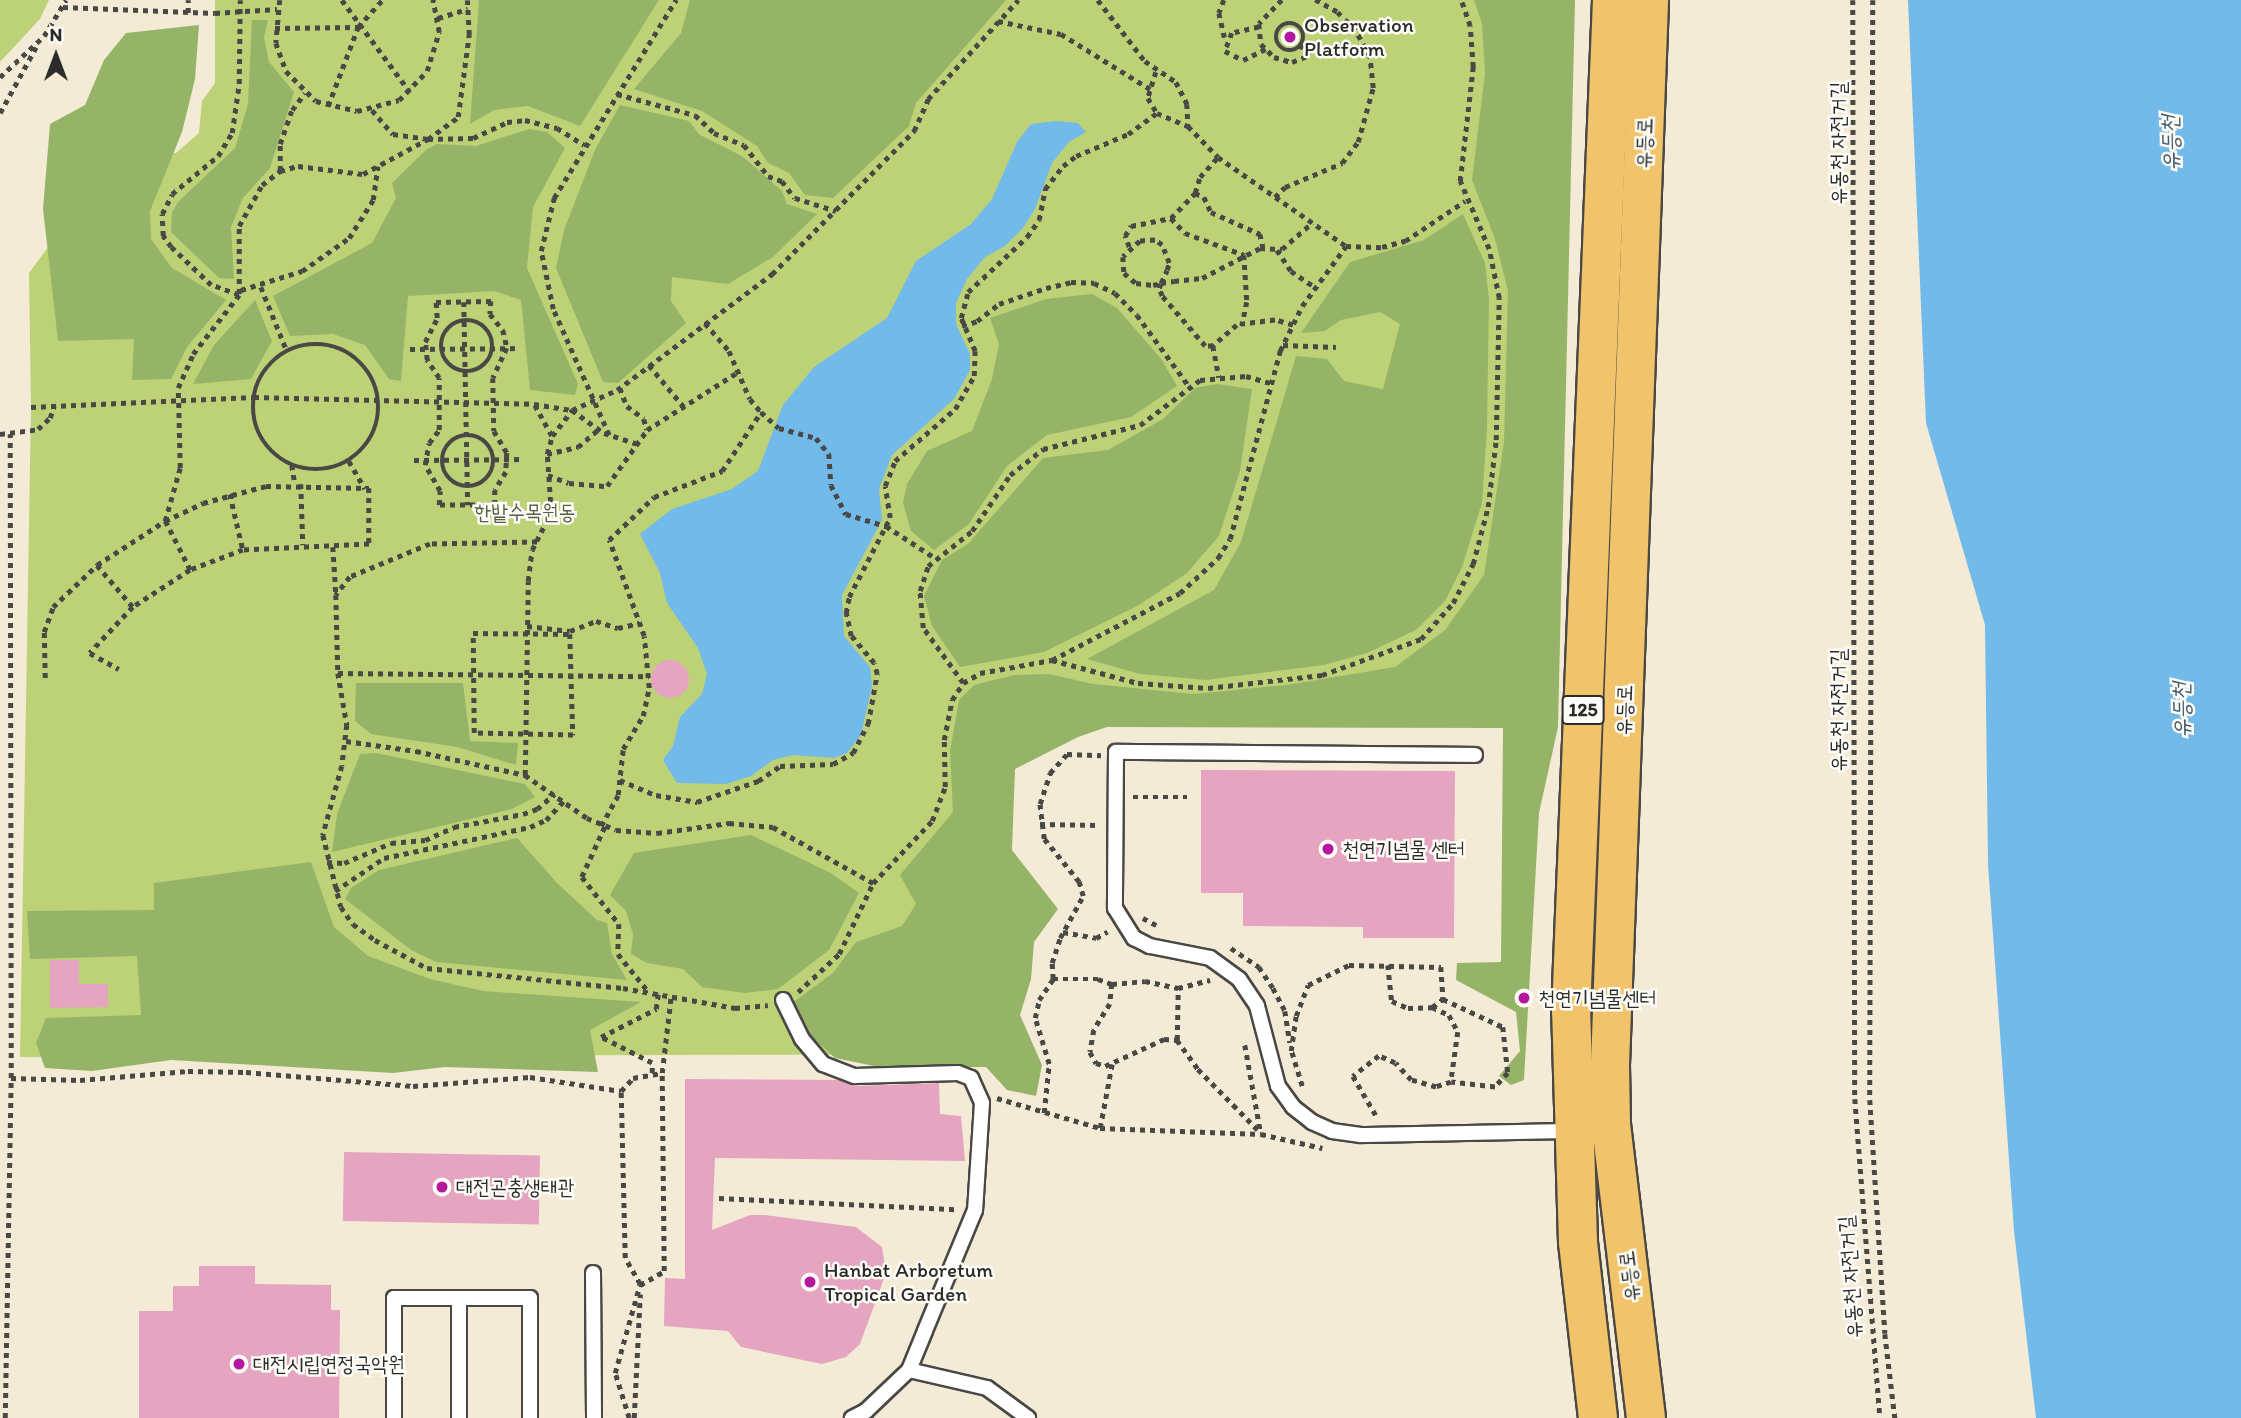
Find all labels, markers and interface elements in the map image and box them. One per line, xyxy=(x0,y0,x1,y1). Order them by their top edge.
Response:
place label: Observation Platform xyxy=(1304,12,1414,62)
north arrow xyxy=(21,21,91,91)
text: N xyxy=(50,23,62,46)
marker: Observation Platform xyxy=(1282,29,1298,45)
street label: 유동천 자전거길 xyxy=(1825,81,1851,205)
water label: 유등천 xyxy=(2156,115,2184,171)
street label: 유등로 xyxy=(1631,117,1657,169)
park label: 한밭수목원동 xyxy=(474,499,576,525)
street label: 유동천 자전거길 xyxy=(1825,648,1851,772)
water label: 유등천 xyxy=(2167,682,2195,738)
street label: 유등로 xyxy=(1611,684,1637,736)
road number: 125 xyxy=(1560,694,1606,726)
place label: 천연기념물 센터 xyxy=(1342,836,1465,862)
marker: 천연기념물 센터 xyxy=(1320,841,1336,857)
place label: 천연기념물센터 xyxy=(1538,985,1656,1011)
marker: 천연기념물센터 xyxy=(1516,990,1532,1006)
place label: 대전곤충생태관 xyxy=(456,1174,574,1200)
marker: 대전곤충생태관 xyxy=(434,1179,450,1195)
street label: 유동천 자전거길 xyxy=(1833,1215,1867,1339)
street label: 유등로 xyxy=(1613,1249,1645,1303)
place label: Hanbat Arboretum Tropical Garden xyxy=(824,1257,993,1307)
marker: Hanbat Arboretum Tropical Garden xyxy=(802,1274,818,1290)
place label: 대전시립연정국악원 xyxy=(253,1351,405,1377)
marker: 대전시립연정국악원 xyxy=(231,1356,247,1372)

